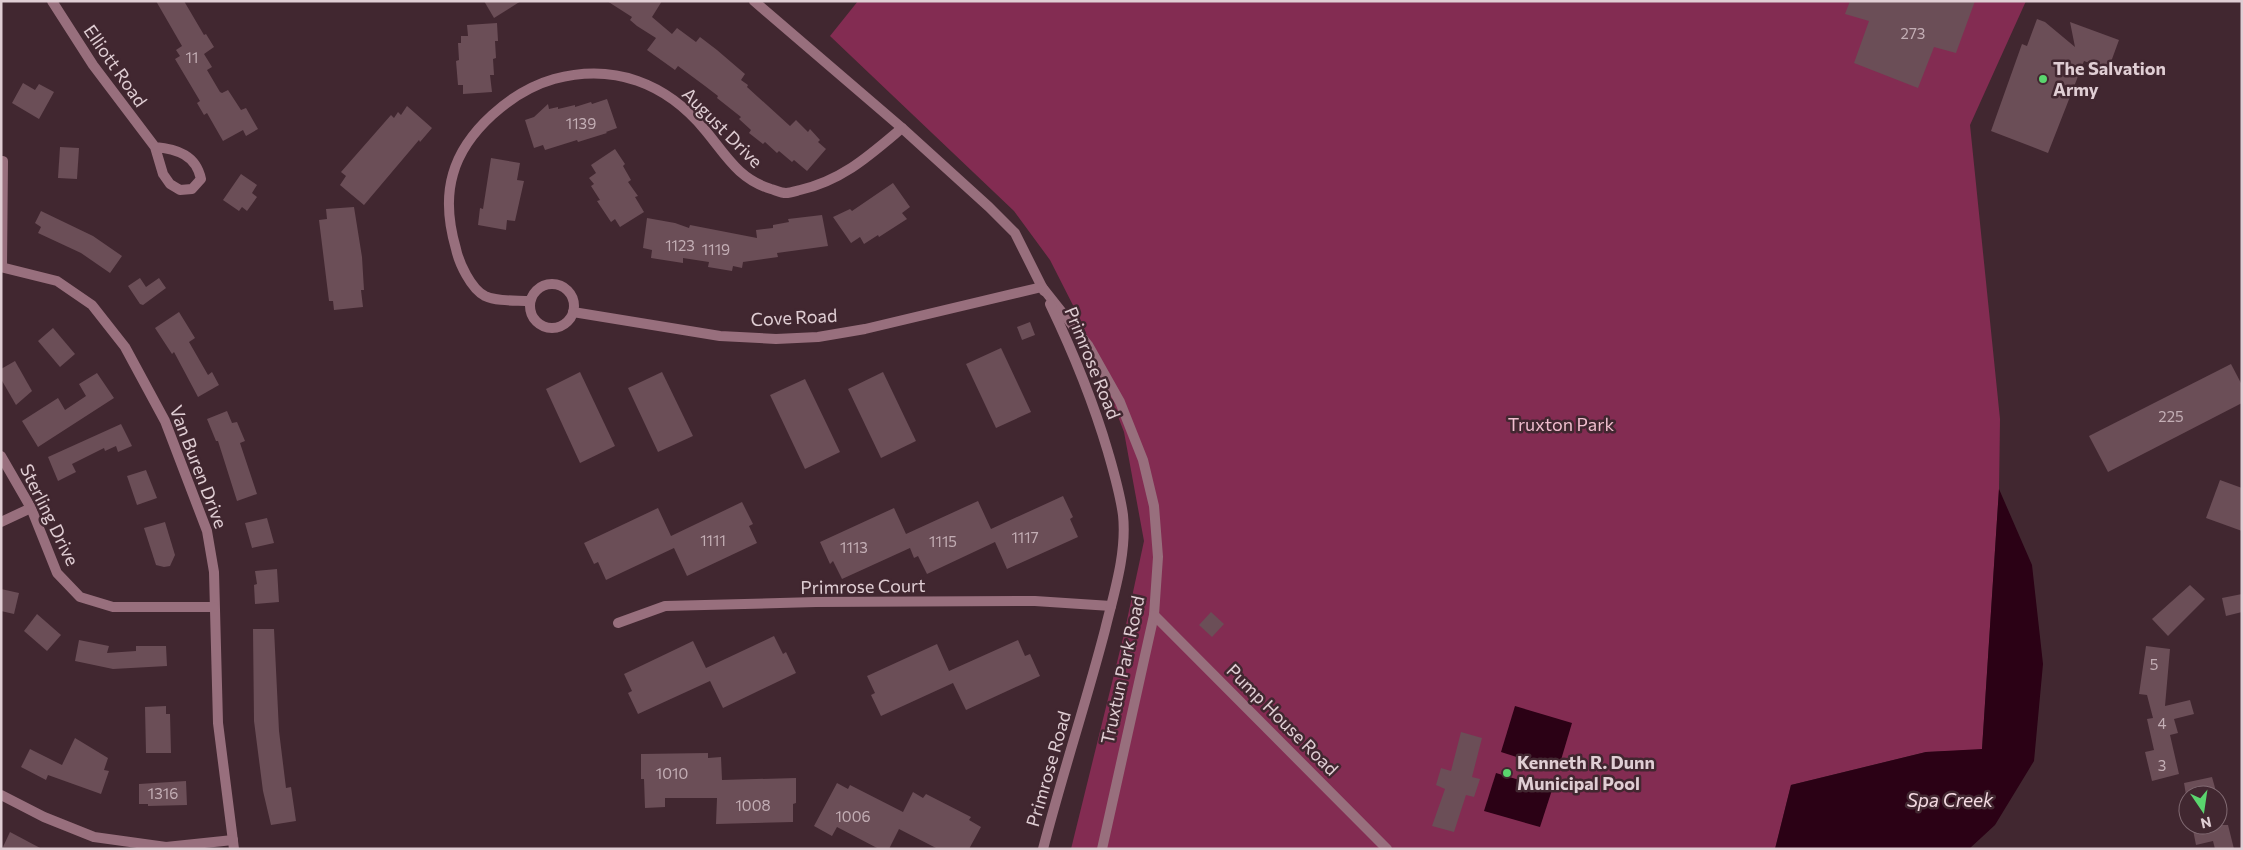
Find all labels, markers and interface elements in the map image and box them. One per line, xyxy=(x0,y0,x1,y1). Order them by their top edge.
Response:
street label: Elliott Road xyxy=(79,20,152,111)
house number: 273 xyxy=(1901,24,1925,42)
house number: 11 xyxy=(186,48,198,66)
place label: The Salvation Army xyxy=(2053,57,2166,100)
marker: The Salvation Army xyxy=(2037,73,2049,85)
street label: August Drive xyxy=(678,83,767,172)
house number: 1139 xyxy=(566,114,596,132)
house number: 1123 xyxy=(665,236,695,254)
house number: 1119 xyxy=(702,240,730,258)
street label: Primrose Road xyxy=(1060,303,1126,422)
street label: Cove Road xyxy=(750,304,838,330)
street label: Van Buren Drive xyxy=(165,402,232,531)
house number: 225 xyxy=(2158,407,2184,425)
park label: Truxton Park xyxy=(1508,413,1614,435)
street label: Sterling Drive xyxy=(16,460,84,569)
house number: 1117 xyxy=(1011,528,1039,546)
house number: 1111 xyxy=(700,531,726,549)
house number: 1115 xyxy=(929,532,957,550)
house number: 1113 xyxy=(840,538,868,556)
street label: Primrose Court xyxy=(800,574,926,598)
street label: Truxtun Park Road xyxy=(1096,594,1148,746)
house number: 5 xyxy=(2150,655,2158,673)
street label: Pump House Road xyxy=(1222,659,1343,780)
street label: Primrose Road xyxy=(1021,708,1075,829)
house number: 4 xyxy=(2158,714,2167,732)
place label: Kenneth R. Dunn Municipal Pool xyxy=(1517,751,1655,794)
house number: 3 xyxy=(2158,756,2166,774)
house number: 1010 xyxy=(656,764,688,782)
marker: Kenneth R. Dunn Municipal Pool xyxy=(1501,767,1513,779)
house number: 1316 xyxy=(148,784,178,802)
north arrow xyxy=(2178,785,2228,835)
water label: Spa Creek xyxy=(1907,788,1994,811)
house number: 1008 xyxy=(735,796,771,814)
house number: 1006 xyxy=(835,807,871,825)
text: N xyxy=(2199,814,2213,833)

